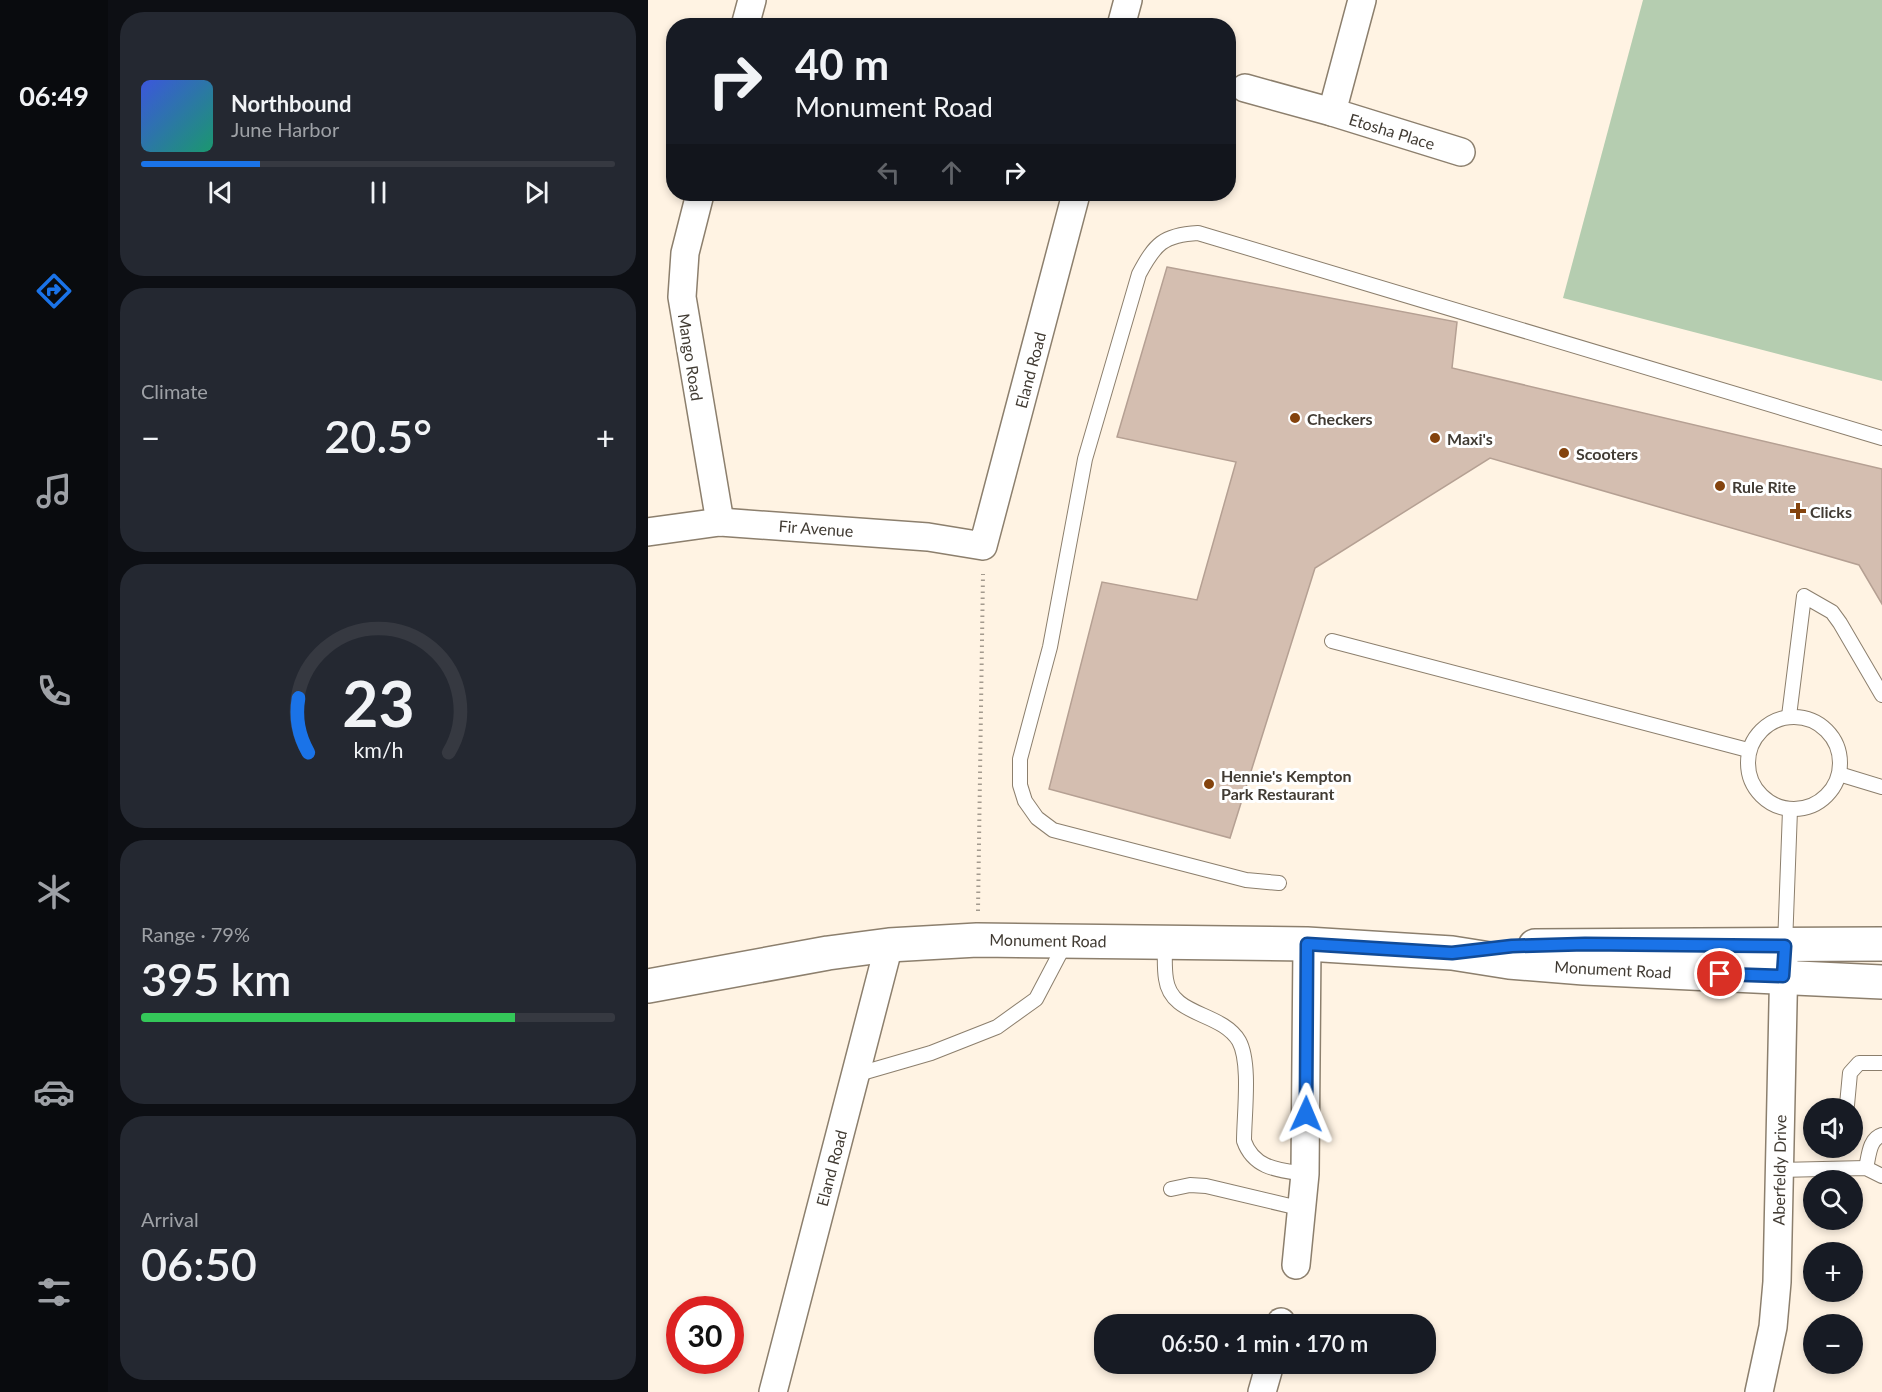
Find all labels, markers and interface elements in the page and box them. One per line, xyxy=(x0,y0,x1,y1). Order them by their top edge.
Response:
text: 40 m xyxy=(795,39,889,89)
icon: right xyxy=(696,42,774,120)
text: 06:49 xyxy=(19,79,89,112)
text: Northbound xyxy=(231,90,351,117)
text: Monument Road xyxy=(795,90,993,123)
street label: Etosha Place xyxy=(1347,109,1437,153)
text: June Harbor xyxy=(231,117,339,141)
icon: left xyxy=(872,156,905,189)
icon: ahead xyxy=(935,156,968,189)
icon: right xyxy=(998,156,1031,189)
icon: previous xyxy=(204,176,237,209)
icon: pause xyxy=(362,176,395,209)
icon: next xyxy=(520,176,553,209)
icon: directions xyxy=(33,270,75,312)
street label: Mango Road xyxy=(675,312,707,402)
street label: Eland Road xyxy=(1011,330,1049,410)
text: Climate xyxy=(141,379,208,403)
text: 20.5° xyxy=(324,409,432,463)
place label: Checkers xyxy=(1307,409,1373,428)
marker: Checkers xyxy=(1288,411,1302,425)
text: − xyxy=(141,417,160,457)
text: + xyxy=(596,417,615,457)
place label: Maxi's xyxy=(1447,429,1493,448)
marker: Maxi's xyxy=(1428,431,1442,445)
place label: Scooters xyxy=(1576,444,1638,463)
marker: Scooters xyxy=(1557,446,1571,460)
icon: music xyxy=(33,470,75,512)
place label: Rule Rite xyxy=(1732,477,1797,496)
marker: Rule Rite xyxy=(1713,479,1727,493)
place label: Clicks xyxy=(1810,502,1852,521)
marker: Clicks xyxy=(1791,504,1805,518)
street label: Fir Avenue xyxy=(778,516,854,540)
text: 23 xyxy=(342,665,414,740)
icon: phone xyxy=(33,670,75,712)
text: km/h xyxy=(353,737,403,763)
place label: Hennie's Kempton Park Restaurant xyxy=(1221,766,1351,803)
marker: Hennie's Kempton Park Restaurant xyxy=(1202,777,1216,791)
icon: climate xyxy=(33,871,75,913)
text: Range · 79% xyxy=(141,922,250,946)
street label: Monument Road xyxy=(989,929,1107,951)
pin xyxy=(1694,948,1745,999)
text: 395 km xyxy=(141,952,291,1006)
street label: Monument Road xyxy=(1554,956,1672,982)
icon: arrive xyxy=(1703,957,1736,990)
icon: car xyxy=(33,1071,75,1113)
position arrow xyxy=(1274,1082,1338,1146)
map controls xyxy=(1803,1098,1863,1374)
button: sound xyxy=(1803,1098,1863,1158)
street label: Aberfeldy Drive xyxy=(1769,1115,1789,1225)
street label: Eland Road xyxy=(812,1128,850,1208)
button: search xyxy=(1803,1170,1863,1230)
text: Arrival xyxy=(141,1207,199,1231)
text: 06:50 xyxy=(141,1237,257,1291)
button: + xyxy=(1803,1242,1863,1302)
icon: filters xyxy=(33,1271,75,1313)
speed limit sign: 30 xyxy=(666,1296,744,1374)
button: − xyxy=(1803,1314,1863,1374)
text: 06:50 · 1 min · 170 m xyxy=(1162,1330,1368,1357)

